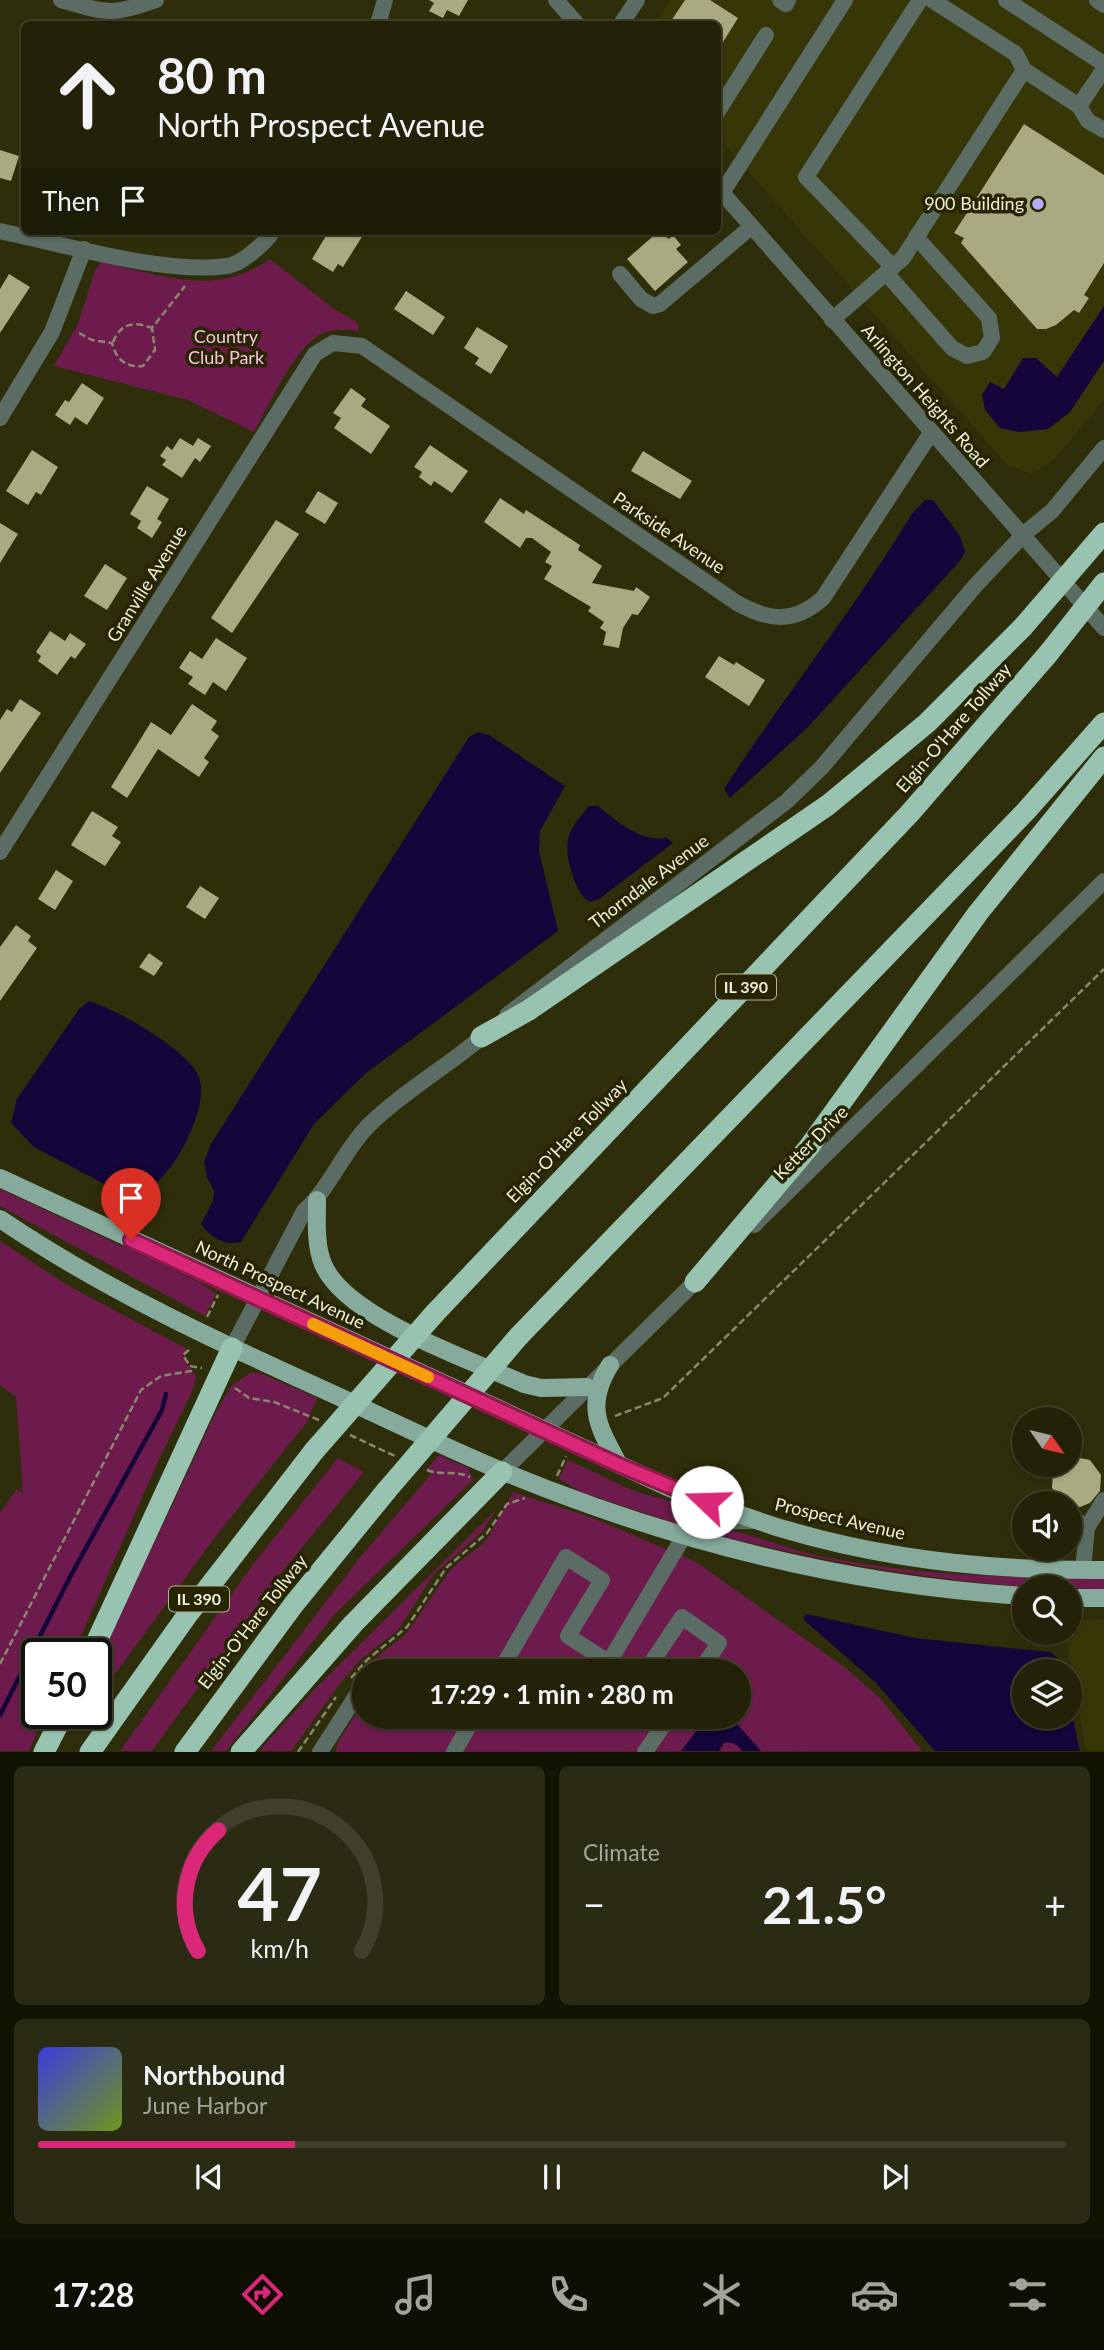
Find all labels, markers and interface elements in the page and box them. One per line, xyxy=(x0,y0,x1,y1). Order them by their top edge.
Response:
text: 80 m xyxy=(157,46,267,104)
icon: ahead xyxy=(42,49,133,140)
text: North Prospect Avenue xyxy=(157,105,485,144)
icon: arrive xyxy=(114,182,152,220)
text: Then xyxy=(42,185,100,217)
place label: 900 Building xyxy=(924,192,1024,214)
marker: 900 Building xyxy=(1030,196,1046,212)
street label: Arlington Heights Road xyxy=(857,319,994,472)
park label: Country Club Park xyxy=(188,325,265,368)
street label: Parkside Avenue xyxy=(609,487,730,578)
street label: Granville Avenue xyxy=(101,521,191,646)
street label: Elgin-O'Hare Tollway xyxy=(891,658,1016,797)
street label: Thorndale Avenue xyxy=(584,829,712,933)
road number: IL 390 xyxy=(716,974,776,1000)
street label: Elgin-O'Hare Tollway xyxy=(501,1073,632,1207)
street label: Ketter Drive xyxy=(769,1101,852,1184)
pin xyxy=(101,1168,161,1240)
icon: arrive xyxy=(112,1179,150,1217)
street label: North Prospect Avenue xyxy=(192,1235,369,1333)
north arrow xyxy=(1012,1407,1082,1477)
map controls xyxy=(1012,1407,1082,1729)
position arrow xyxy=(670,1465,744,1539)
button: sound xyxy=(1012,1491,1082,1561)
street label: Prospect Avenue xyxy=(773,1492,908,1544)
street label: Elgin-O'Hare Tollway xyxy=(193,1549,312,1693)
button: search xyxy=(1012,1575,1082,1645)
road number: IL 390 xyxy=(169,1586,229,1611)
speed limit sign: 50 xyxy=(21,1638,112,1729)
button: layers xyxy=(1012,1659,1082,1729)
text: 17:29 · 1 min · 280 m xyxy=(429,1678,674,1710)
text: Climate xyxy=(583,1838,660,1866)
text: 47 xyxy=(237,1850,322,1938)
text: 21.5° xyxy=(762,1873,887,1935)
text: − xyxy=(583,1881,605,1927)
text: + xyxy=(1044,1881,1066,1927)
text: km/h xyxy=(250,1933,309,1963)
text: Northbound xyxy=(143,2059,285,2091)
text: June Harbor xyxy=(143,2091,267,2119)
icon: previous xyxy=(190,2158,228,2196)
icon: pause xyxy=(533,2158,571,2196)
icon: next xyxy=(876,2158,914,2196)
icon: directions xyxy=(238,2270,287,2319)
icon: music xyxy=(391,2270,440,2319)
icon: phone xyxy=(544,2270,593,2319)
icon: climate xyxy=(697,2270,746,2319)
icon: car xyxy=(850,2270,899,2319)
icon: filters xyxy=(1003,2270,1052,2319)
text: 17:28 xyxy=(52,2275,134,2314)

